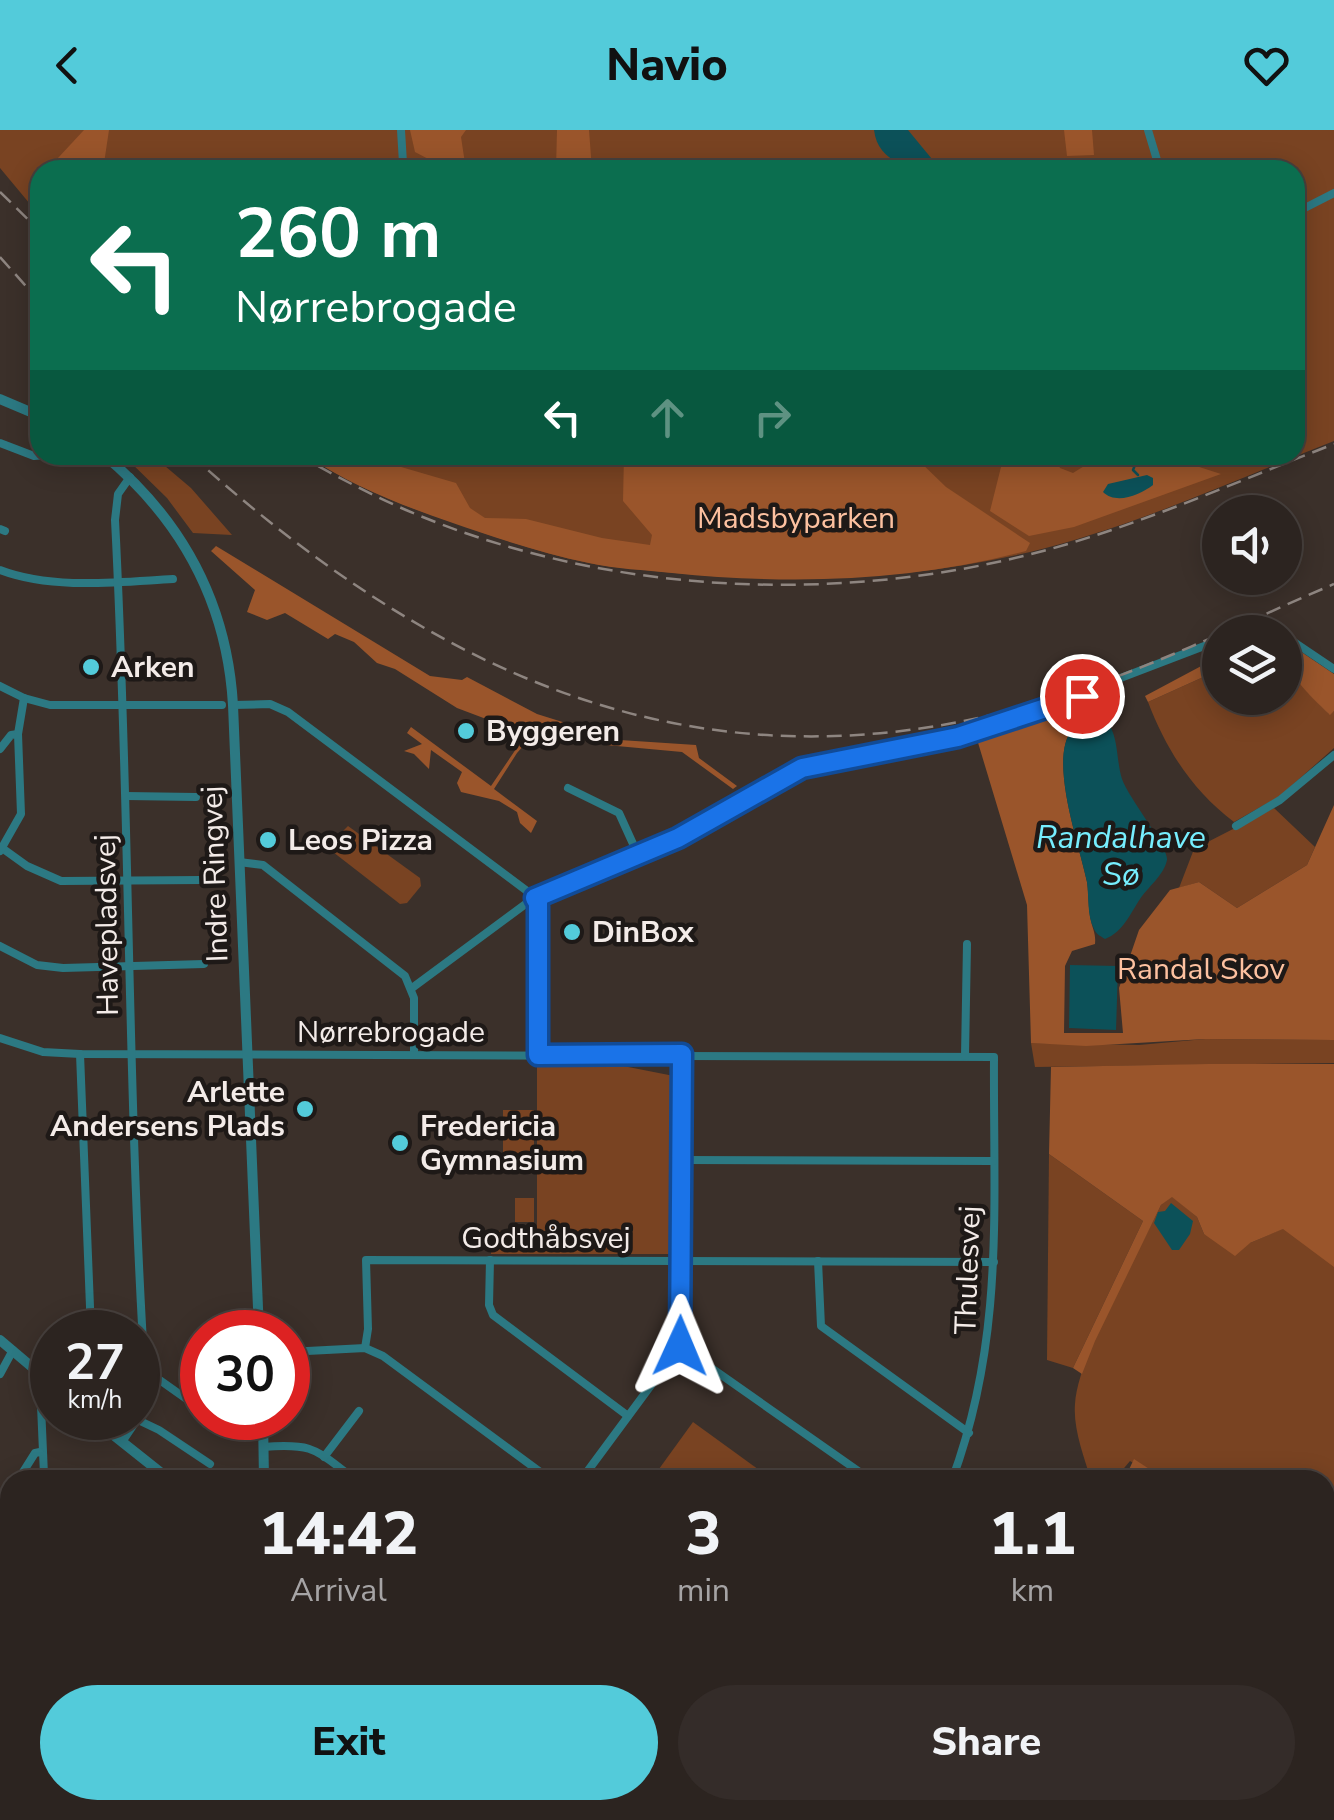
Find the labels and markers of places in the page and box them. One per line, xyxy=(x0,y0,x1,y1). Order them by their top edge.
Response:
place label: Arken xyxy=(111,647,195,688)
pin xyxy=(1040,654,1125,739)
marker: Arken xyxy=(80,656,102,678)
place label: Byggeren xyxy=(486,711,620,752)
marker: Byggeren xyxy=(455,720,477,742)
place label: Leos Pizza xyxy=(288,820,433,861)
marker: Leos Pizza xyxy=(257,829,279,851)
place label: DinBox xyxy=(592,912,695,953)
marker: DinBox xyxy=(561,921,583,943)
place label: Arlette Andersens Plads xyxy=(50,1072,285,1147)
marker: Arlette Andersens Plads xyxy=(294,1098,316,1120)
place label: Fredericia Gymnasium xyxy=(420,1106,584,1181)
marker: Fredericia Gymnasium xyxy=(389,1132,411,1154)

